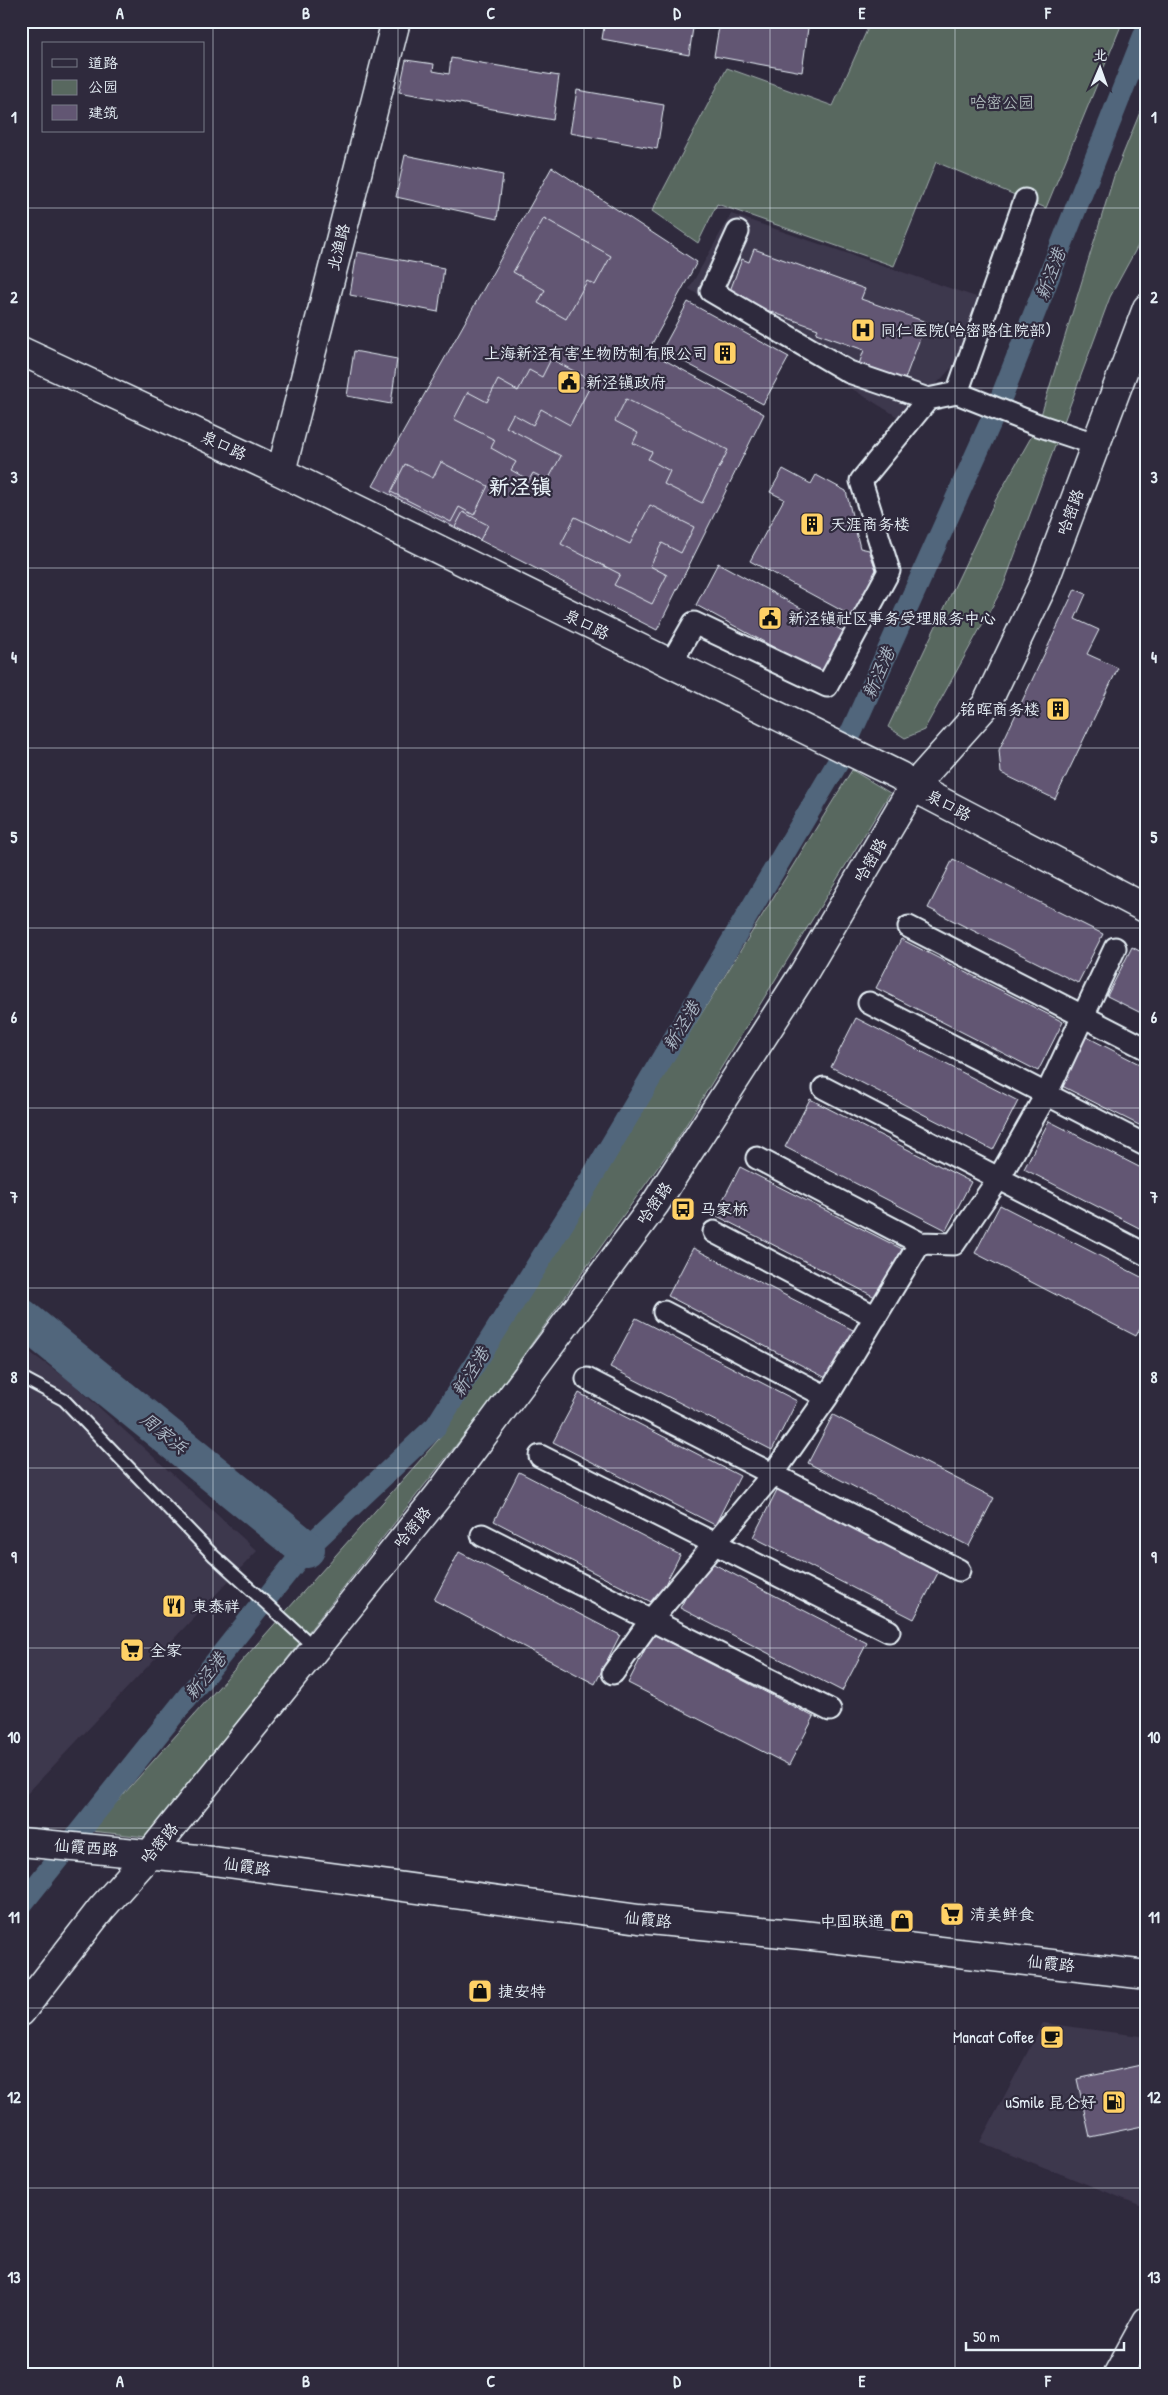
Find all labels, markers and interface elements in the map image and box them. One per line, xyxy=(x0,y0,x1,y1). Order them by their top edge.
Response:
text: A xyxy=(116,2,124,24)
text: B xyxy=(302,2,310,24)
text: C xyxy=(487,2,496,24)
text: D xyxy=(673,2,681,24)
text: E xyxy=(858,2,866,24)
text: F xyxy=(1044,2,1052,24)
legend xyxy=(42,42,205,132)
north arrow xyxy=(1076,42,1126,92)
text: 北 xyxy=(1093,45,1108,64)
text: 道路 xyxy=(88,52,118,73)
text: 公园 xyxy=(88,76,118,97)
park label: 哈密公园 xyxy=(970,91,1034,113)
text: 建筑 xyxy=(88,102,118,123)
text: 1 xyxy=(11,106,17,128)
text: 1 xyxy=(1151,106,1157,128)
street label: 北渔路 xyxy=(322,221,354,273)
water label: 新泾港 xyxy=(1029,242,1072,304)
text: 2 xyxy=(10,286,18,308)
text: 2 xyxy=(1150,286,1158,308)
hospital icon: 同仁医院(哈密路住院部) xyxy=(850,317,876,343)
place label: 同仁医院(哈密路住院部) xyxy=(880,319,1051,341)
building icon: 上海新泾有害生物防制有限公司 xyxy=(712,340,738,366)
place label: 上海新泾有害生物防制有限公司 xyxy=(484,342,708,364)
public building icon: 新泾镇政府 xyxy=(556,369,582,395)
place label: 新泾镇政府 xyxy=(586,371,666,393)
street label: 泉口路 xyxy=(198,425,250,465)
text: 3 xyxy=(10,466,18,488)
text: 3 xyxy=(1150,466,1158,488)
district label: 新泾镇 xyxy=(489,472,552,501)
street label: 哈密路 xyxy=(1051,486,1089,538)
building icon: 天涯商务楼 xyxy=(799,511,825,537)
place label: 天涯商务楼 xyxy=(830,513,910,535)
street label: 泉口路 xyxy=(561,604,613,644)
public building icon: 新泾镇社区事务受理服务中心 xyxy=(757,605,783,631)
place label: 新泾镇社区事务受理服务中心 xyxy=(788,607,996,629)
water label: 新泾港 xyxy=(856,641,901,703)
text: 4 xyxy=(11,646,17,668)
text: 4 xyxy=(1151,646,1157,668)
building icon: 铭晖商务楼 xyxy=(1045,696,1071,722)
place label: 铭晖商务楼 xyxy=(960,698,1040,720)
street label: 泉口路 xyxy=(923,784,975,826)
text: 5 xyxy=(11,826,18,848)
text: 5 xyxy=(1151,826,1158,848)
street label: 哈密路 xyxy=(848,834,892,886)
water label: 新泾港 xyxy=(656,995,707,1056)
text: 6 xyxy=(11,1006,18,1028)
text: 6 xyxy=(1151,1006,1158,1028)
street label: 哈密路 xyxy=(631,1177,677,1229)
text: 7 xyxy=(9,1186,18,1208)
text: 7 xyxy=(1149,1186,1158,1208)
bus stop icon: 马家桥 xyxy=(670,1196,696,1222)
place label: 马家桥 xyxy=(700,1198,748,1220)
water label: 新泾港 xyxy=(445,1341,496,1402)
text: 8 xyxy=(11,1366,18,1388)
text: 8 xyxy=(1151,1366,1158,1388)
water label: 周家浜 xyxy=(135,1406,194,1460)
street label: 哈密路 xyxy=(388,1501,436,1553)
text: 9 xyxy=(11,1546,17,1568)
text: 9 xyxy=(1151,1546,1157,1568)
restaurant icon: 東泰祥 xyxy=(161,1593,187,1619)
place label: 東泰祥 xyxy=(192,1595,240,1617)
supermarket icon: 全家 xyxy=(119,1637,145,1663)
place label: 全家 xyxy=(150,1639,182,1661)
water label: 新泾港 xyxy=(178,1646,233,1705)
text: 10 xyxy=(8,1726,20,1748)
text: 10 xyxy=(1148,1726,1160,1748)
street label: 哈密路 xyxy=(135,1818,183,1868)
street label: 仙霞西路 xyxy=(53,1833,119,1861)
street label: 仙霞路 xyxy=(222,1852,272,1880)
supermarket icon: 清美鲜食 xyxy=(939,1901,965,1927)
place label: 清美鲜食 xyxy=(970,1903,1034,1925)
text: 11 xyxy=(8,1906,20,1928)
street label: 仙霞路 xyxy=(623,1906,673,1932)
text: 11 xyxy=(1148,1906,1160,1928)
shop icon: 中国联通 xyxy=(889,1908,915,1934)
place label: 中国联通 xyxy=(820,1910,884,1932)
street label: 仙霞路 xyxy=(1026,1950,1076,1976)
shop icon: 捷安特 xyxy=(467,1978,493,2004)
place label: 捷安特 xyxy=(498,1980,546,2002)
cafe icon: Mancat Coffee xyxy=(1039,2024,1065,2050)
place label: Mancat Coffee xyxy=(953,2026,1035,2048)
text: 12 xyxy=(7,2086,21,2108)
text: 12 xyxy=(1147,2086,1161,2108)
fuel station icon: uSmile 昆仑好 xyxy=(1101,2089,1127,2115)
place label: uSmile 昆仑好 xyxy=(1005,2091,1096,2113)
text: 13 xyxy=(8,2266,20,2288)
text: 13 xyxy=(1148,2266,1160,2288)
scale bar xyxy=(966,2320,1123,2352)
text: 50 m xyxy=(973,2326,1000,2347)
text: A xyxy=(116,2370,124,2392)
text: B xyxy=(302,2370,310,2392)
text: C xyxy=(487,2370,496,2392)
text: D xyxy=(673,2370,681,2392)
text: E xyxy=(858,2370,866,2392)
text: F xyxy=(1044,2370,1052,2392)

